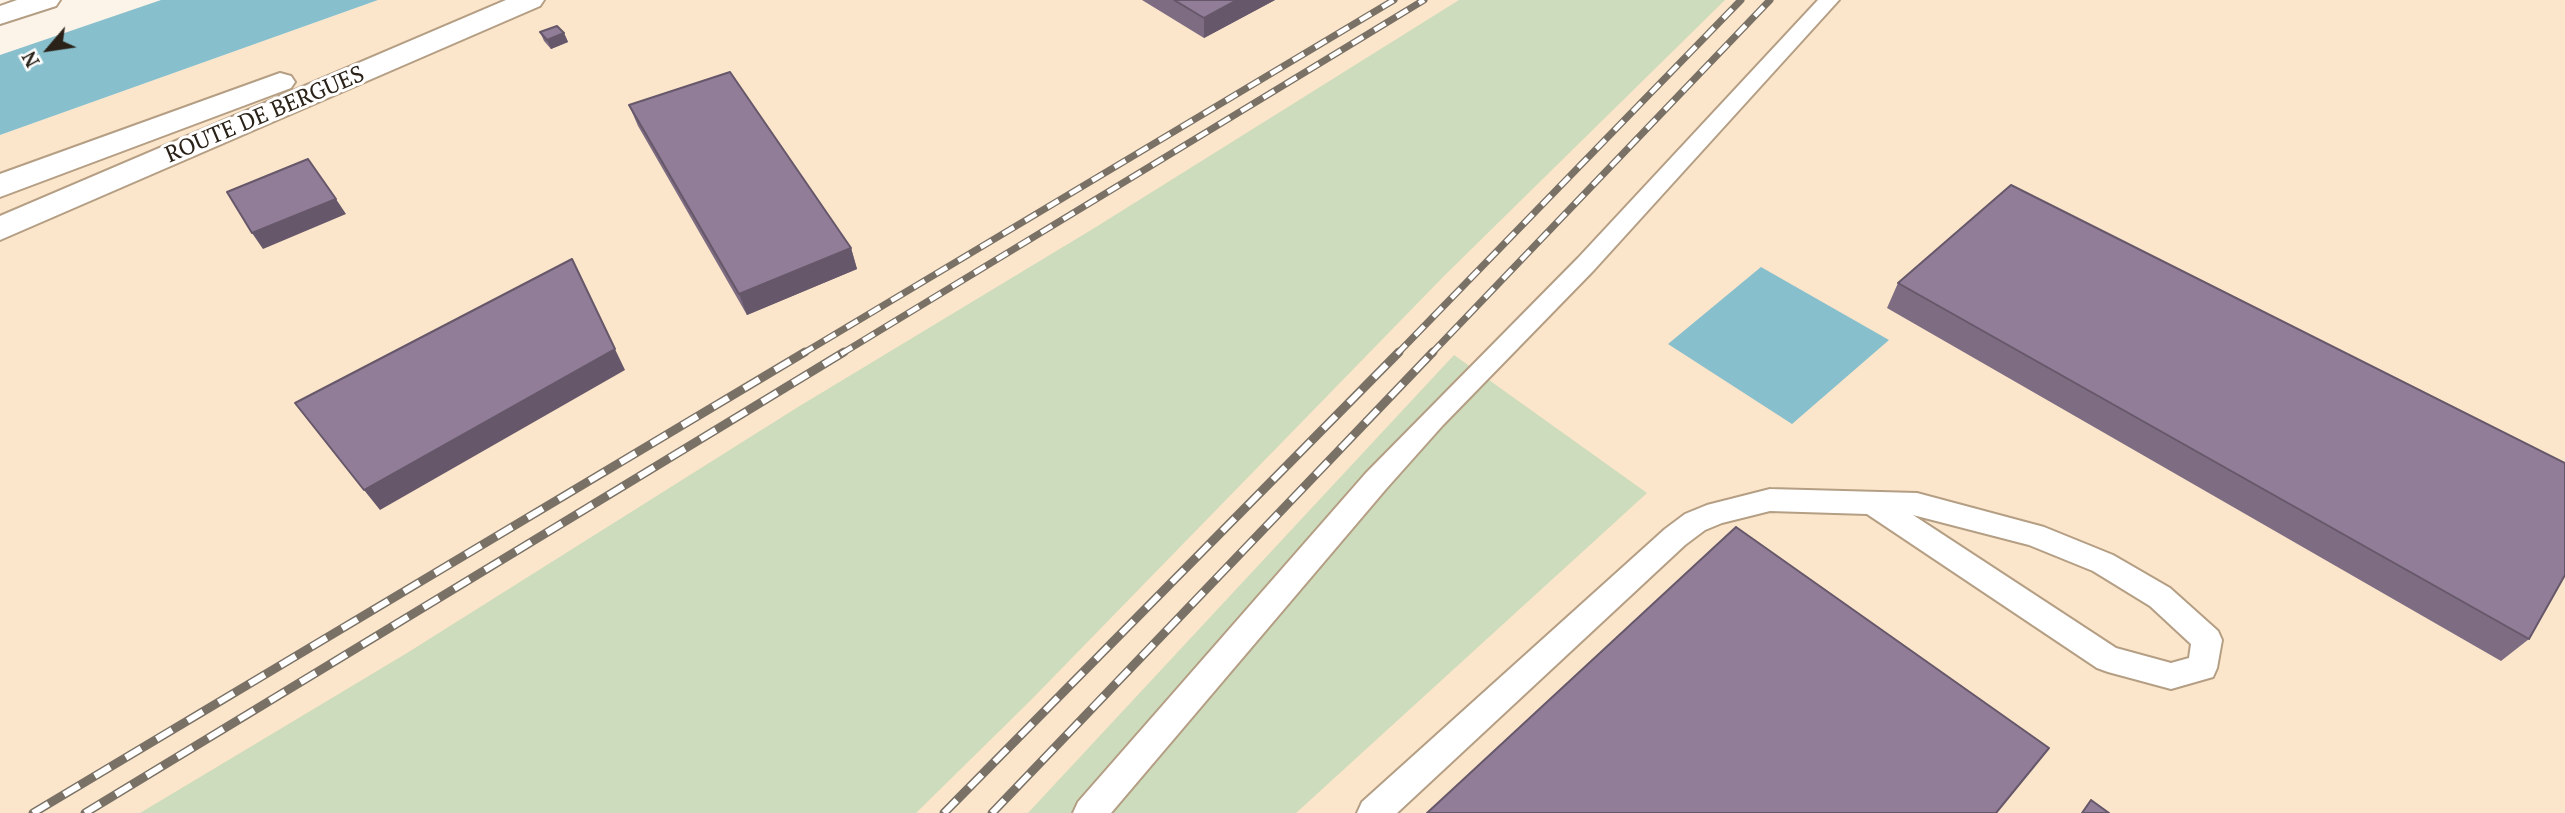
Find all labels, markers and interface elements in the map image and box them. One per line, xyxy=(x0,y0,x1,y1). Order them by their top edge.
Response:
north arrow xyxy=(14,14,84,84)
text: N xyxy=(16,47,45,72)
street label: ROUTE DE BERGUES xyxy=(161,61,369,169)

